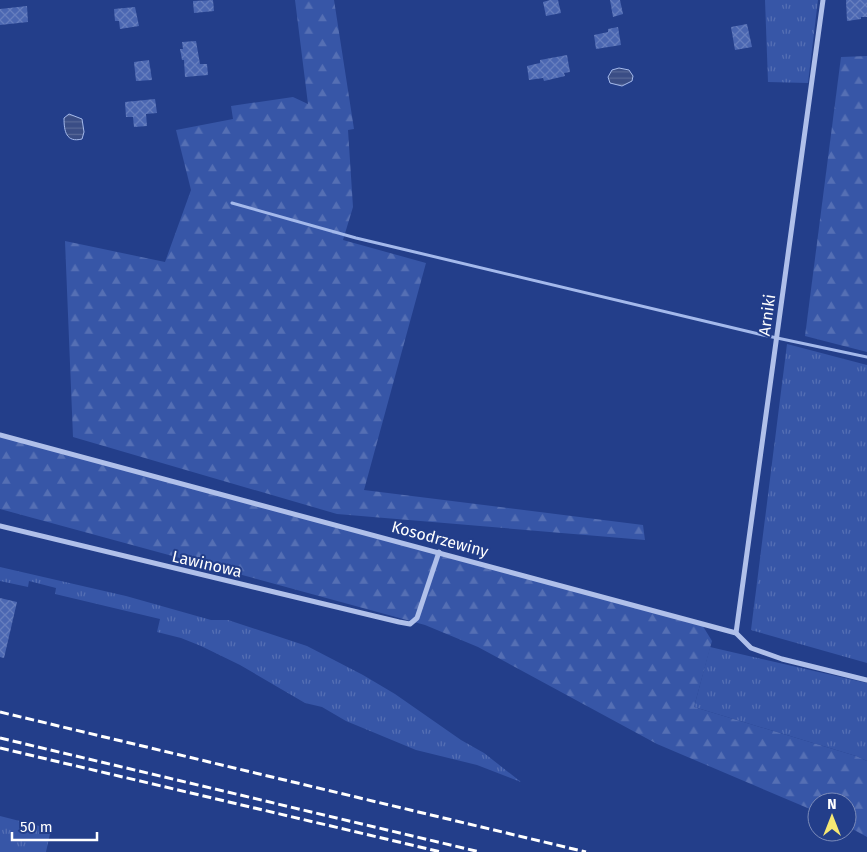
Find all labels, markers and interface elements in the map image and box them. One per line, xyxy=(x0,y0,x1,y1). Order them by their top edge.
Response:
street label: Arniki xyxy=(755,293,779,337)
street label: Kosodrzewiny xyxy=(389,517,491,561)
street label: Lawinowa xyxy=(170,547,244,581)
north arrow xyxy=(807,792,857,842)
text: N xyxy=(827,796,837,813)
scale bar xyxy=(12,810,98,842)
text: 50 m xyxy=(20,818,53,836)

